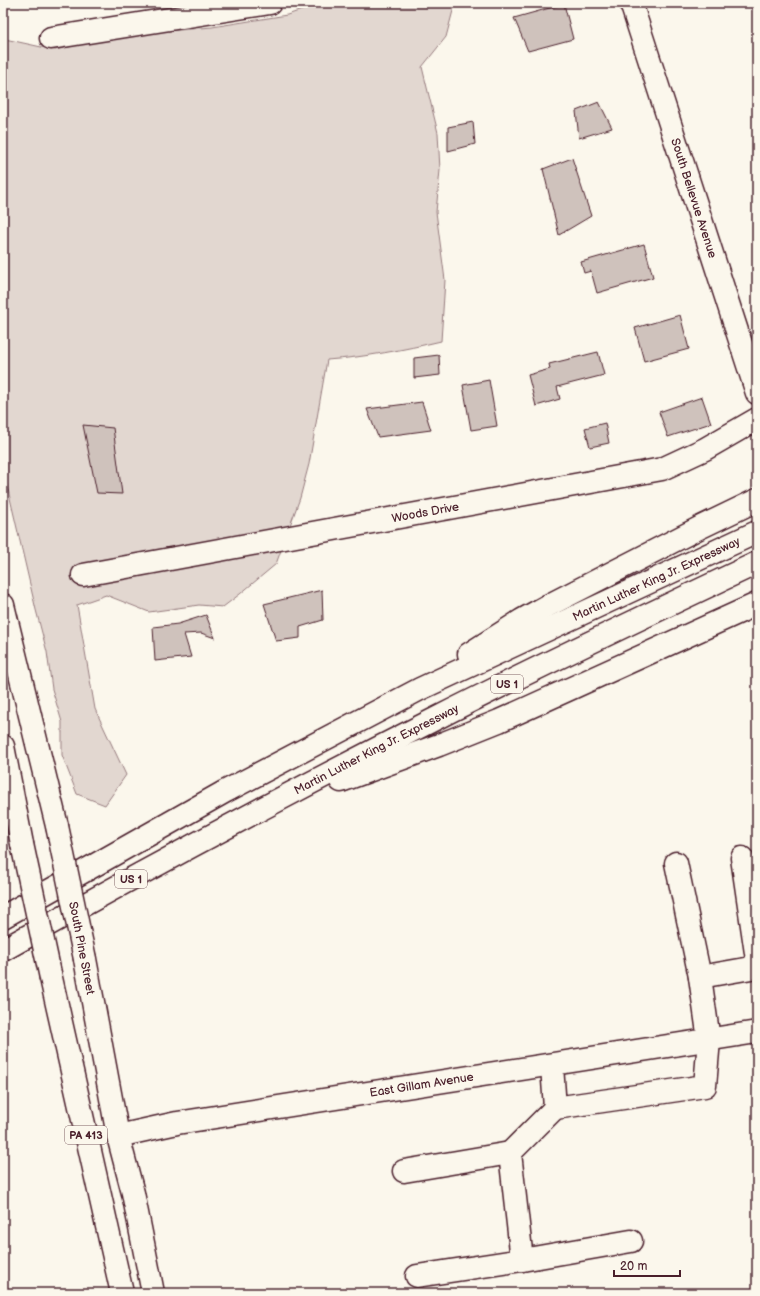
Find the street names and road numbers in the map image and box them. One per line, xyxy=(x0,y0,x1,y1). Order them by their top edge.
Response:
street label: South Bellevue Avenue xyxy=(667,136,720,260)
street label: Woods Drive xyxy=(390,499,460,526)
street label: Martin Luther King Jr. Expressway xyxy=(570,534,743,625)
road number: US 1 xyxy=(491,675,523,693)
street label: Martin Luther King Jr. Expressway xyxy=(292,701,462,798)
road number: US 1 xyxy=(115,870,147,888)
street label: South Pine Street xyxy=(65,900,98,996)
street label: East Gillam Avenue xyxy=(369,1070,475,1101)
road number: PA 413 xyxy=(65,1126,107,1144)

